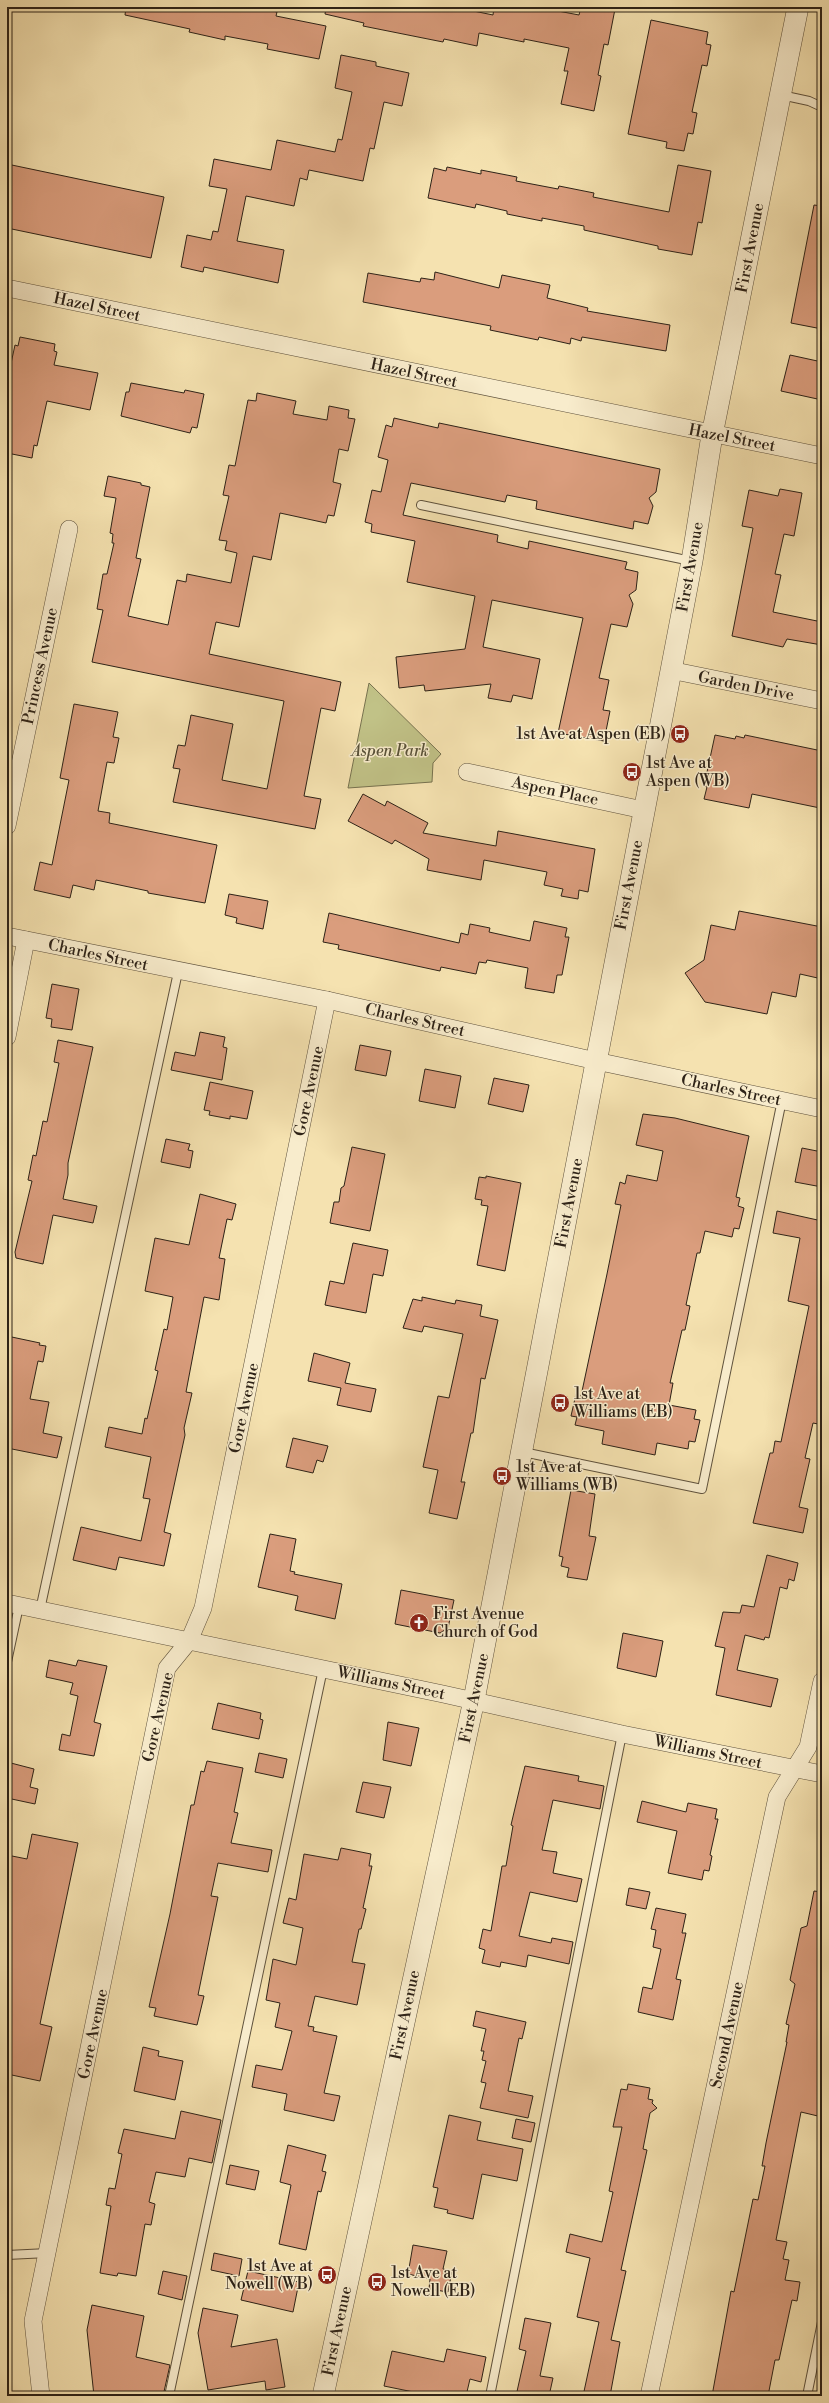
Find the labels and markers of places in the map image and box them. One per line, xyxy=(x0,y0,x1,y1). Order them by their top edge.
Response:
bus stop icon: 1st Ave at Aspen (EB) xyxy=(669,723,691,745)
place label: 1st Ave at Aspen (EB) xyxy=(516,724,666,744)
place label: 1st Ave at Aspen (WB) xyxy=(645,753,730,791)
bus stop icon: 1st Ave at Aspen (WB) xyxy=(621,761,643,783)
place label: 1st Ave at Williams (EB) xyxy=(573,1384,673,1422)
bus stop icon: 1st Ave at Williams (EB) xyxy=(549,1392,571,1414)
place label: 1st Ave at Williams (WB) xyxy=(515,1457,618,1495)
bus stop icon: 1st Ave at Williams (WB) xyxy=(491,1465,513,1487)
place label: First Avenue Church of God xyxy=(433,1604,538,1642)
church icon: First Avenue Church of God xyxy=(408,1612,430,1634)
place label: 1st Ave at Nowell (WB) xyxy=(225,2256,313,2294)
place label: 1st Ave at Nowell (EB) xyxy=(391,2263,475,2301)
bus stop icon: 1st Ave at Nowell (WB) xyxy=(316,2264,338,2286)
bus stop icon: 1st Ave at Nowell (EB) xyxy=(366,2271,388,2293)

